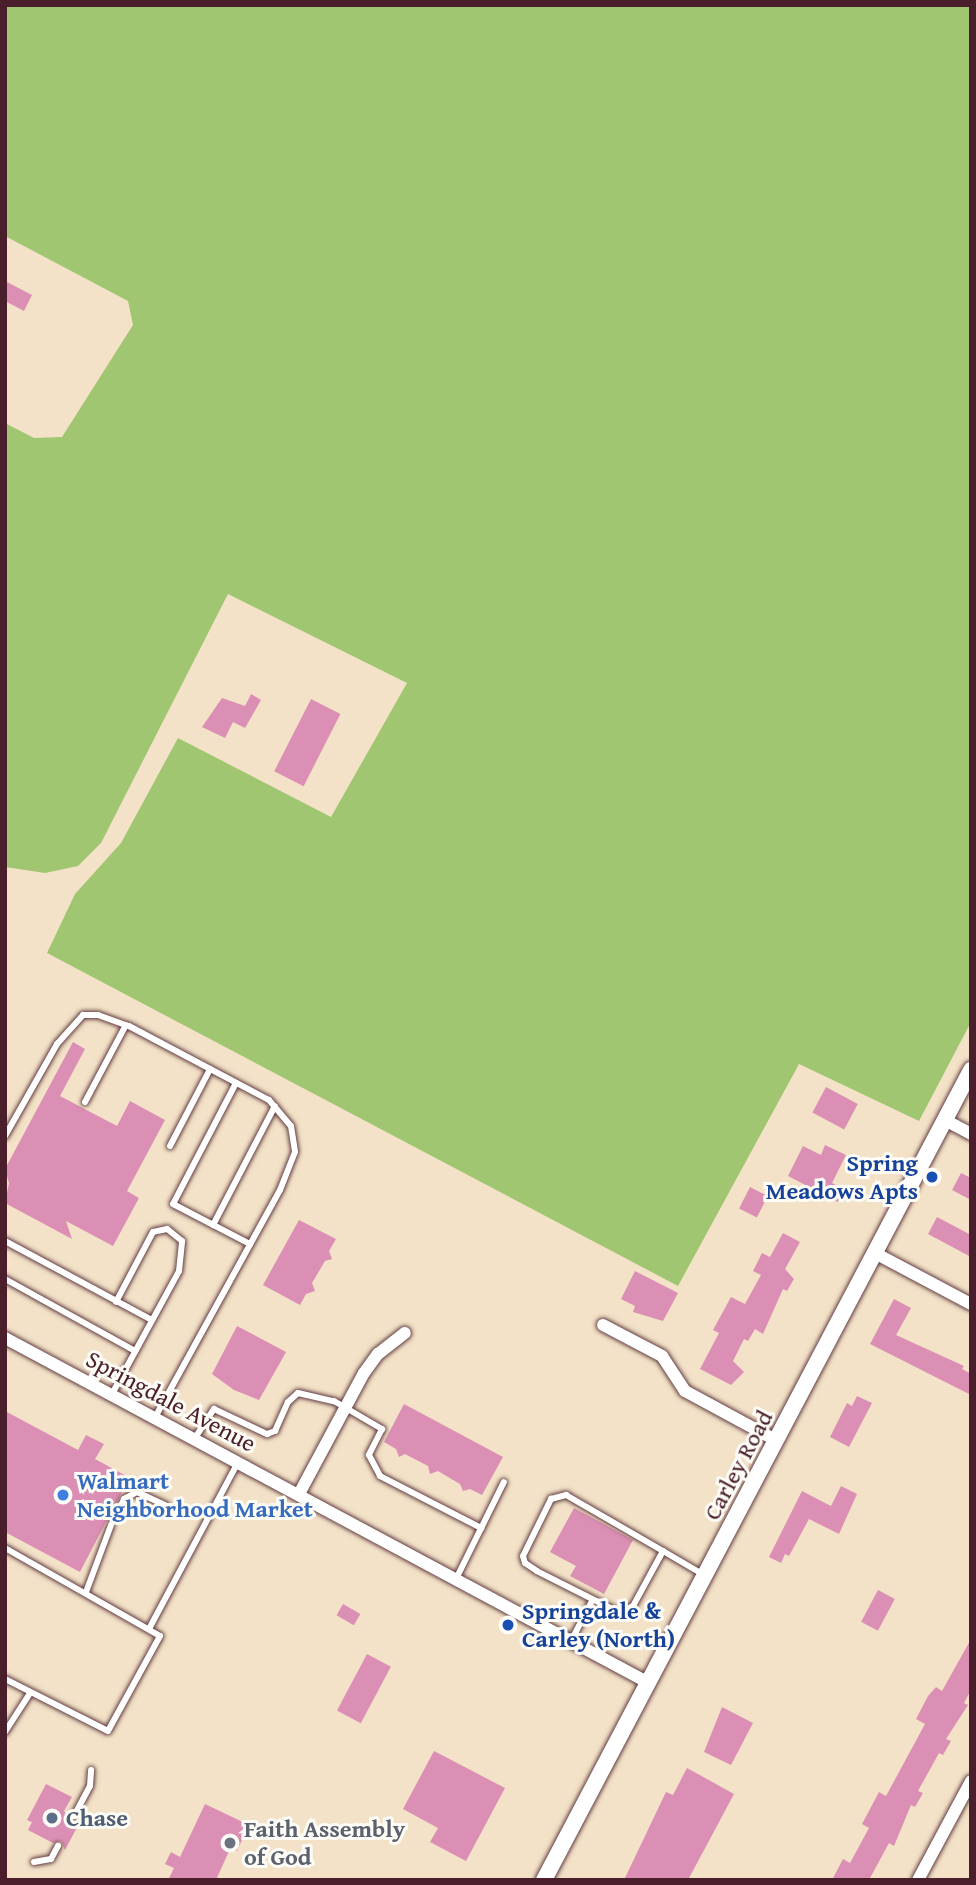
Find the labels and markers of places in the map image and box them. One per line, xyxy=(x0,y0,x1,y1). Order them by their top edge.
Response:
place label: Spring Meadows Apts xyxy=(766,1149,918,1205)
marker: Spring Meadows Apts xyxy=(924,1169,940,1185)
place label: Walmart Neighborhood Market xyxy=(77,1467,313,1523)
marker: Walmart Neighborhood Market xyxy=(55,1487,71,1503)
place label: Springdale & Carley (North) xyxy=(522,1597,675,1653)
marker: Springdale & Carley (North) xyxy=(500,1617,516,1633)
place label: Chase xyxy=(66,1804,128,1832)
marker: Chase xyxy=(44,1810,60,1826)
place label: Faith Assembly of God xyxy=(244,1815,405,1871)
marker: Faith Assembly of God xyxy=(222,1835,238,1851)

